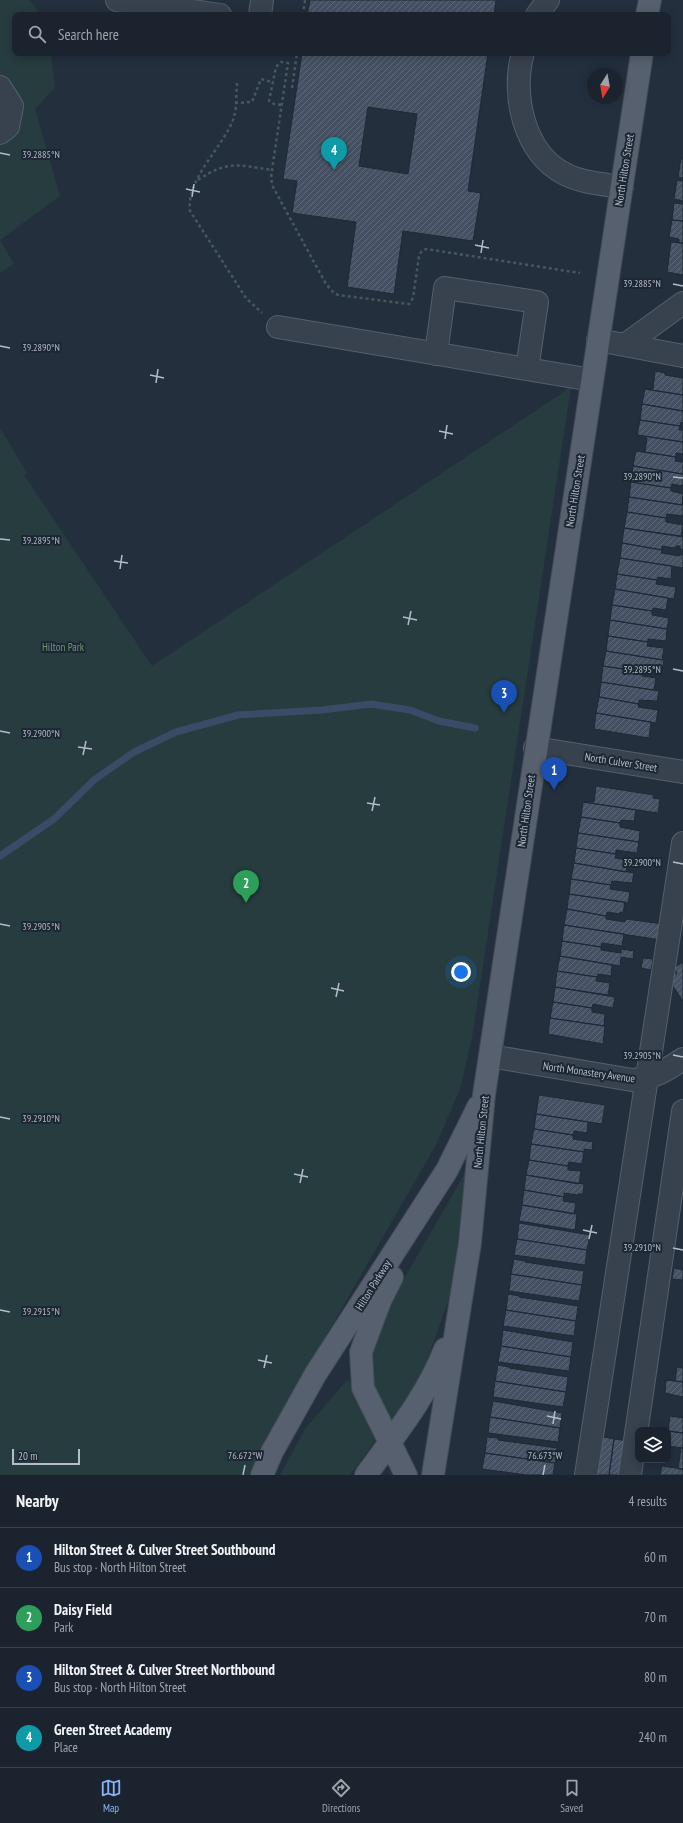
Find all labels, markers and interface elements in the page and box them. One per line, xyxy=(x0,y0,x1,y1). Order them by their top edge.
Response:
search box xyxy=(12,12,671,56)
icon: search xyxy=(26,23,48,45)
text: Search here xyxy=(58,25,119,44)
north arrow xyxy=(587,68,623,104)
street label: North Hilton Street xyxy=(611,133,637,207)
pin: 4 xyxy=(321,137,347,170)
text: 39.2885°N xyxy=(22,148,60,161)
text: 39.2885°N xyxy=(623,277,661,290)
text: 39.2890°N xyxy=(22,341,60,354)
street label: North Hilton Street xyxy=(562,454,588,528)
text: 39.2890°N xyxy=(623,470,661,483)
text: 39.2895°N xyxy=(22,534,60,547)
park label: Hilton Park xyxy=(42,640,85,654)
text: 39.2895°N xyxy=(623,663,661,676)
pin: 3 xyxy=(491,680,517,713)
text: 39.2900°N xyxy=(22,727,60,740)
street label: North Culver Street xyxy=(584,749,658,775)
pin: 1 xyxy=(541,757,567,790)
street label: North Hilton Street xyxy=(514,774,538,848)
text: 39.2900°N xyxy=(623,856,661,869)
pin: 2 xyxy=(233,870,259,903)
text: 39.2905°N xyxy=(22,920,60,933)
your location xyxy=(451,962,471,982)
text: 39.2905°N xyxy=(623,1049,661,1062)
street label: North Monastery Avenue xyxy=(542,1059,636,1085)
street label: North Hilton Street xyxy=(470,1095,492,1169)
text: 39.2910°N xyxy=(22,1112,60,1125)
text: 39.2910°N xyxy=(623,1241,661,1254)
street label: Hilton Parkway xyxy=(352,1256,395,1313)
text: 39.2915°N xyxy=(22,1305,60,1318)
map controls xyxy=(635,1427,671,1463)
button: layers xyxy=(635,1427,671,1463)
scale bar xyxy=(12,1447,80,1466)
text: 20 m xyxy=(18,1449,37,1463)
text: 76.672°W xyxy=(228,1449,262,1462)
text: 76.673°W xyxy=(528,1449,562,1462)
text: Nearby xyxy=(16,1490,59,1512)
text: 4 results xyxy=(628,1493,667,1510)
text: Hilton Street & Culver Street Southbound xyxy=(54,1540,275,1559)
text: 1 xyxy=(26,1549,32,1566)
text: 60 m xyxy=(644,1549,667,1566)
text: Bus stop · North Hilton Street xyxy=(54,1559,186,1576)
text: Daisy Field xyxy=(54,1600,112,1619)
text: 2 xyxy=(26,1609,32,1626)
text: 70 m xyxy=(644,1609,667,1626)
text: Park xyxy=(54,1619,73,1636)
text: Hilton Street & Culver Street Northbound xyxy=(54,1660,275,1679)
text: 3 xyxy=(26,1669,32,1686)
text: 80 m xyxy=(644,1669,667,1686)
text: Bus stop · North Hilton Street xyxy=(54,1679,186,1696)
text: Green Street Academy xyxy=(54,1720,171,1739)
text: 4 xyxy=(26,1729,32,1746)
text: 240 m xyxy=(638,1729,667,1746)
text: Place xyxy=(54,1739,78,1756)
tab: Map xyxy=(100,1777,122,1815)
tab: Directions xyxy=(322,1777,360,1815)
tab: Saved xyxy=(560,1777,583,1815)

